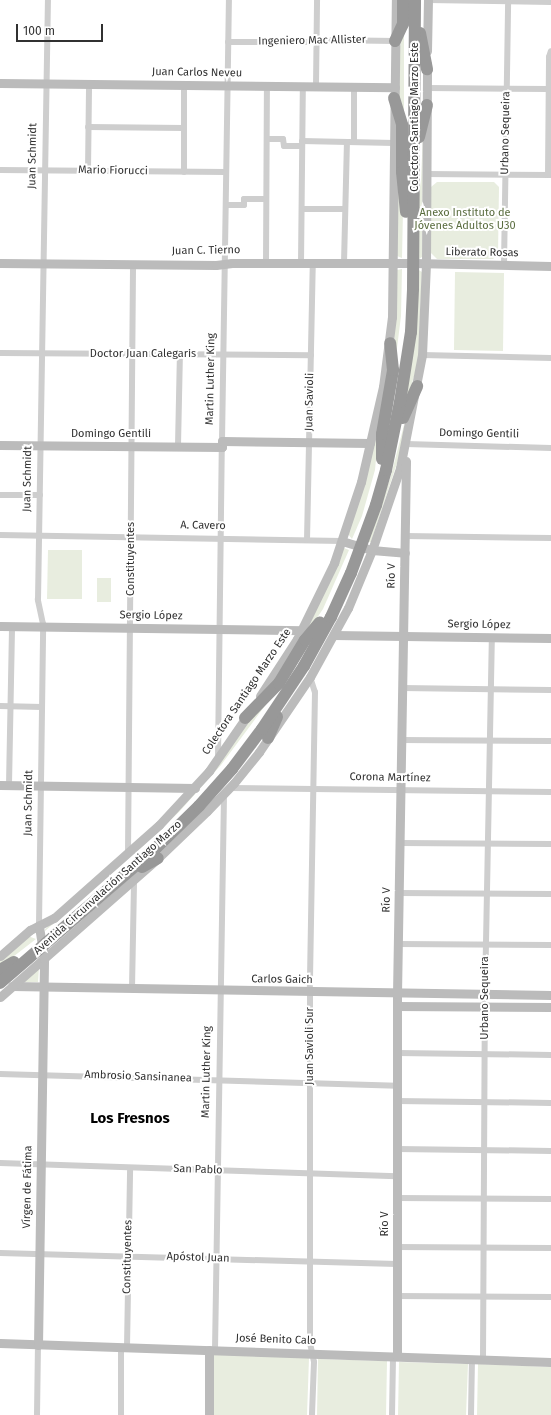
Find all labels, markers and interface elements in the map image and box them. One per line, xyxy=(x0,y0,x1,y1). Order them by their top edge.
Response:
scale bar xyxy=(18,16,105,42)
text: 100 m xyxy=(23,24,55,38)
street label: Ingeniero Mac Allister xyxy=(258,33,366,49)
street label: Colectora Santiago Marzo Este xyxy=(408,42,422,192)
street label: Juan Carlos Neveu xyxy=(152,66,242,80)
street label: Urbano Sequeira xyxy=(499,91,513,175)
street label: Juan Schmidt xyxy=(26,123,40,189)
street label: Mario Fiorucci xyxy=(78,164,148,178)
park label: Anexo Instituto de Jóvenes Adultos U30 xyxy=(414,207,516,233)
street label: Juan C. Tierno xyxy=(172,244,240,258)
street label: Liberato Rosas xyxy=(445,246,519,260)
street label: Martin Luther King xyxy=(204,333,218,425)
street label: Doctor Juan Calegaris xyxy=(90,347,196,361)
street label: Juan Savioli xyxy=(303,373,317,431)
street label: Domingo Gentili xyxy=(71,427,151,441)
street label: Domingo Gentili xyxy=(439,427,519,441)
street label: Juan Schmidt xyxy=(21,446,35,512)
street label: A. Cavero xyxy=(180,519,226,533)
street label: Constituyentes xyxy=(124,522,138,596)
street label: Río V xyxy=(385,563,399,589)
street label: Sergio López xyxy=(119,609,183,623)
street label: Sergio López xyxy=(447,618,511,632)
street label: Colectora Santiago Marzo Este xyxy=(200,626,294,758)
street label: Juan Schmidt xyxy=(22,770,36,836)
street label: Corona Martínez xyxy=(349,771,431,785)
street label: Avenida Circunvalación Santiago Marzo xyxy=(31,818,185,958)
street label: Río V xyxy=(380,887,394,913)
street label: Urbano Sequeira xyxy=(478,956,492,1040)
street label: Carlos Gaich xyxy=(251,973,313,987)
street label: Juan Savioli Sur xyxy=(303,1007,317,1085)
street label: Martin Luther King xyxy=(200,1026,214,1118)
street label: Ambrosio Sansinanea xyxy=(84,1069,192,1085)
district label: Los Fresnos xyxy=(90,1110,170,1128)
street label: Vírgen de Fátima xyxy=(21,1145,35,1229)
street label: San Pablo xyxy=(173,1163,223,1177)
street label: Río V xyxy=(378,1211,392,1237)
street label: Constituyentes xyxy=(121,1220,135,1294)
street label: Apóstol Juan xyxy=(166,1250,230,1266)
street label: José Benito Calo xyxy=(235,1332,317,1348)

